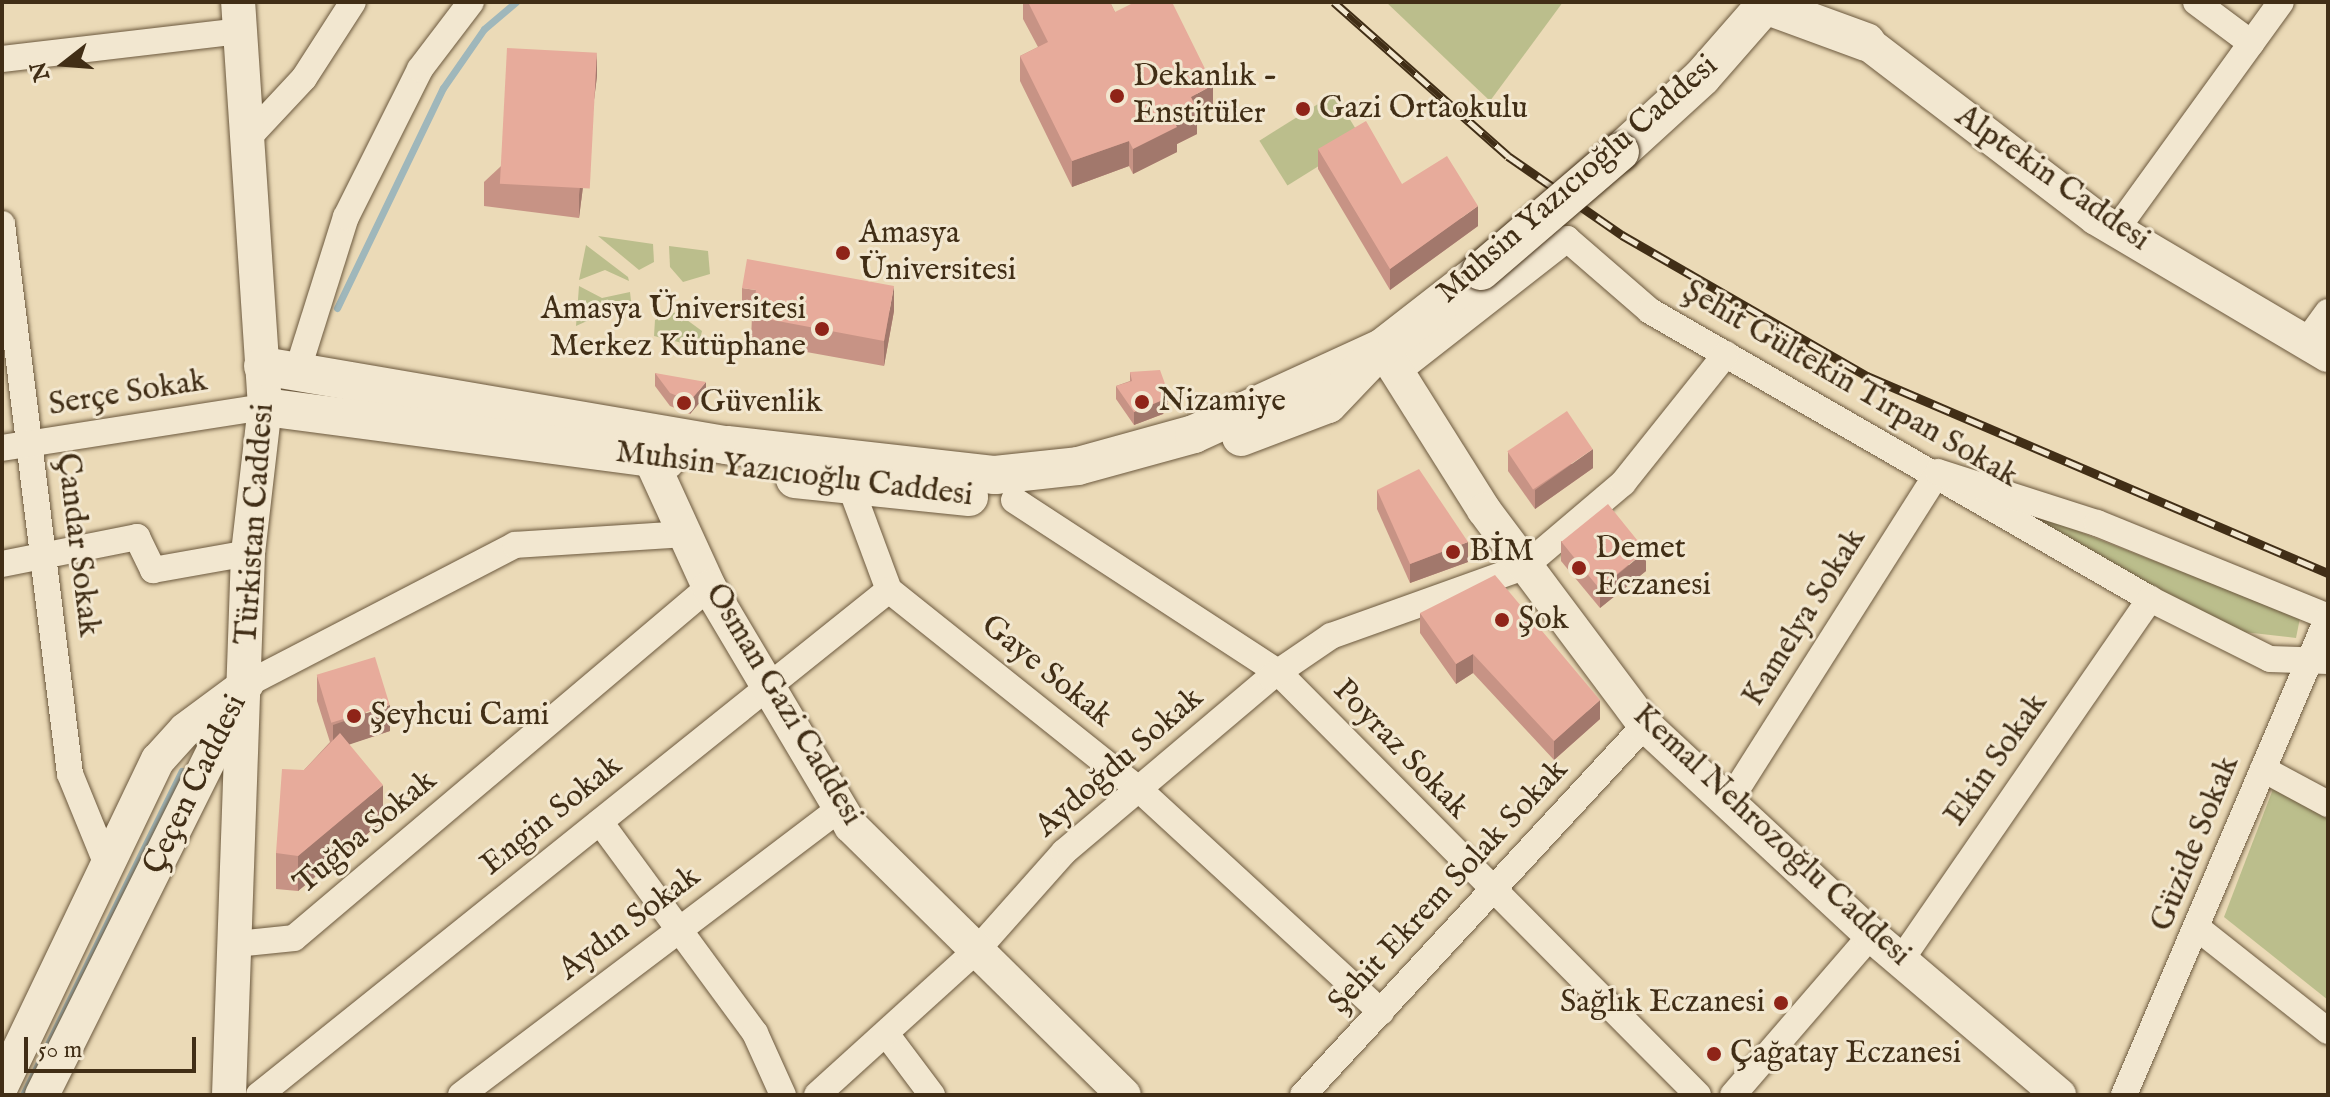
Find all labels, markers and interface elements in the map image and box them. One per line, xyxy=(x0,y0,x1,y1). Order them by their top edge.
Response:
north arrow xyxy=(24,24,104,104)
street label: Muhsin Yazıcıoğlu Caddesi xyxy=(1430,48,1726,312)
text: N xyxy=(25,58,57,84)
place label: Dekanlık - Enstitüler xyxy=(1133,59,1278,134)
marker: Dekanlık - Enstitüler xyxy=(1108,87,1126,105)
place label: Gazi Ortaokulu xyxy=(1319,90,1528,128)
street label: Alptekin Caddesi xyxy=(1947,98,2157,260)
marker: Gazi Ortaokulu xyxy=(1294,100,1312,118)
place label: Amasya Üniversitesi xyxy=(859,216,1016,291)
marker: Amasya Üniversitesi xyxy=(834,244,852,262)
street label: Şehit Gültekin Tırpan Sokak xyxy=(1675,273,2025,497)
place label: Amasya Üniversitesi Merkez Kütüphane xyxy=(541,292,806,367)
marker: Amasya Üniversitesi Merkez Kütüphane xyxy=(813,320,831,338)
street label: Serçe Sokak xyxy=(46,363,210,425)
place label: Nizamiye xyxy=(1158,383,1286,421)
place label: Güvenlik xyxy=(700,384,822,422)
marker: Nizamiye xyxy=(1133,393,1151,411)
marker: Güvenlik xyxy=(675,394,693,412)
street label: Türkistan Caddesi xyxy=(228,402,284,646)
street label: Muhsin Yazıcıoğlu Caddesi xyxy=(613,434,975,516)
street label: Çandar Sokak xyxy=(47,451,107,639)
street label: Kamelya Sokak xyxy=(1735,522,1875,714)
place label: Demet Eczanesi xyxy=(1595,531,1711,606)
place label: BİM xyxy=(1469,533,1534,571)
marker: BİM xyxy=(1444,543,1462,561)
marker: Demet Eczanesi xyxy=(1570,559,1588,577)
street label: Osman Gazi Caddesi xyxy=(696,577,870,833)
place label: Şok xyxy=(1518,601,1569,639)
street label: Gaye Sokak xyxy=(973,608,1119,736)
marker: Şok xyxy=(1493,611,1511,629)
street label: Poyraz Sokak xyxy=(1324,672,1476,828)
street label: Aydoğdu Sokak xyxy=(1028,680,1212,846)
street label: Ekin Sokak xyxy=(1937,686,2057,834)
street label: Çeçen Caddesi xyxy=(136,689,256,881)
place label: Şeyhcui Cami xyxy=(370,697,549,735)
street label: Kemal Nehrozoğlu Caddesi xyxy=(1624,697,1918,975)
marker: Şeyhcui Cami xyxy=(345,707,363,725)
street label: Engin Sokak xyxy=(474,747,630,885)
street label: Güzide Sokak xyxy=(2143,751,2249,937)
street label: Şehit Ekrem Solak Sokak xyxy=(1321,752,1577,1022)
street label: Tuğba Sokak xyxy=(287,762,445,904)
street label: Aydın Sokak xyxy=(552,858,708,990)
place label: Sağlık Eczanesi xyxy=(1560,984,1765,1022)
marker: Sağlık Eczanesi xyxy=(1772,994,1790,1012)
scale bar xyxy=(28,1021,200,1071)
text: 50 m xyxy=(38,1035,82,1066)
place label: Çağatay Eczanesi xyxy=(1730,1035,1961,1073)
marker: Çağatay Eczanesi xyxy=(1705,1045,1723,1063)

